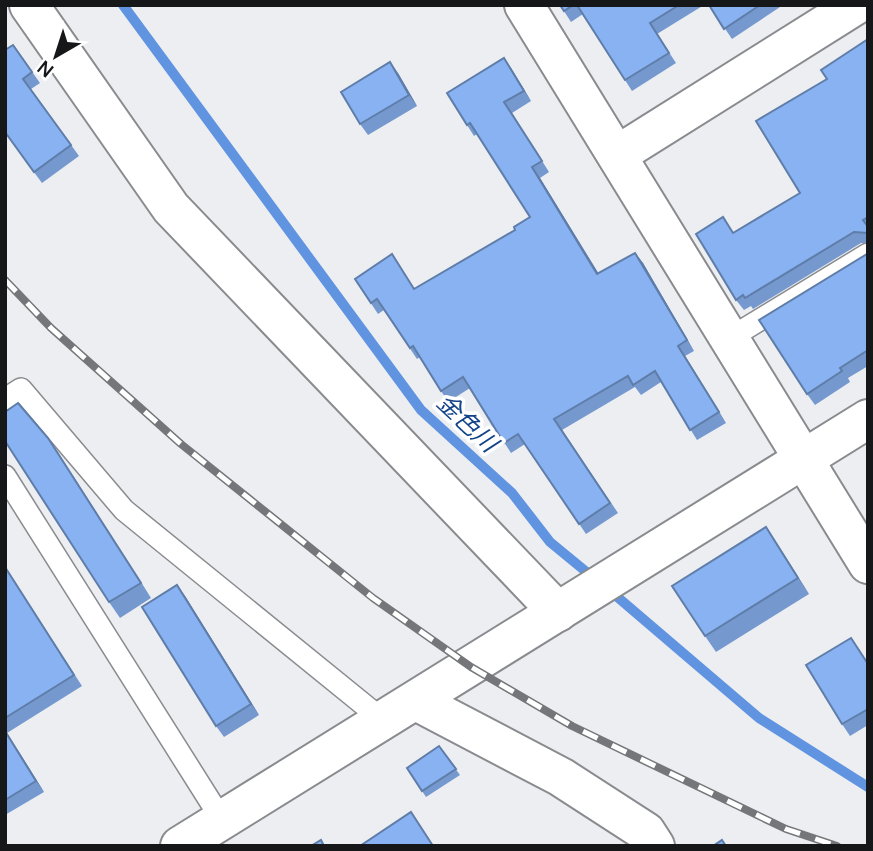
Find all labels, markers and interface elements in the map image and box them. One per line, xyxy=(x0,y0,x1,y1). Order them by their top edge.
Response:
north arrow xyxy=(21,21,91,91)
text: N xyxy=(32,55,59,84)
water label: 金色川 xyxy=(430,385,508,461)

